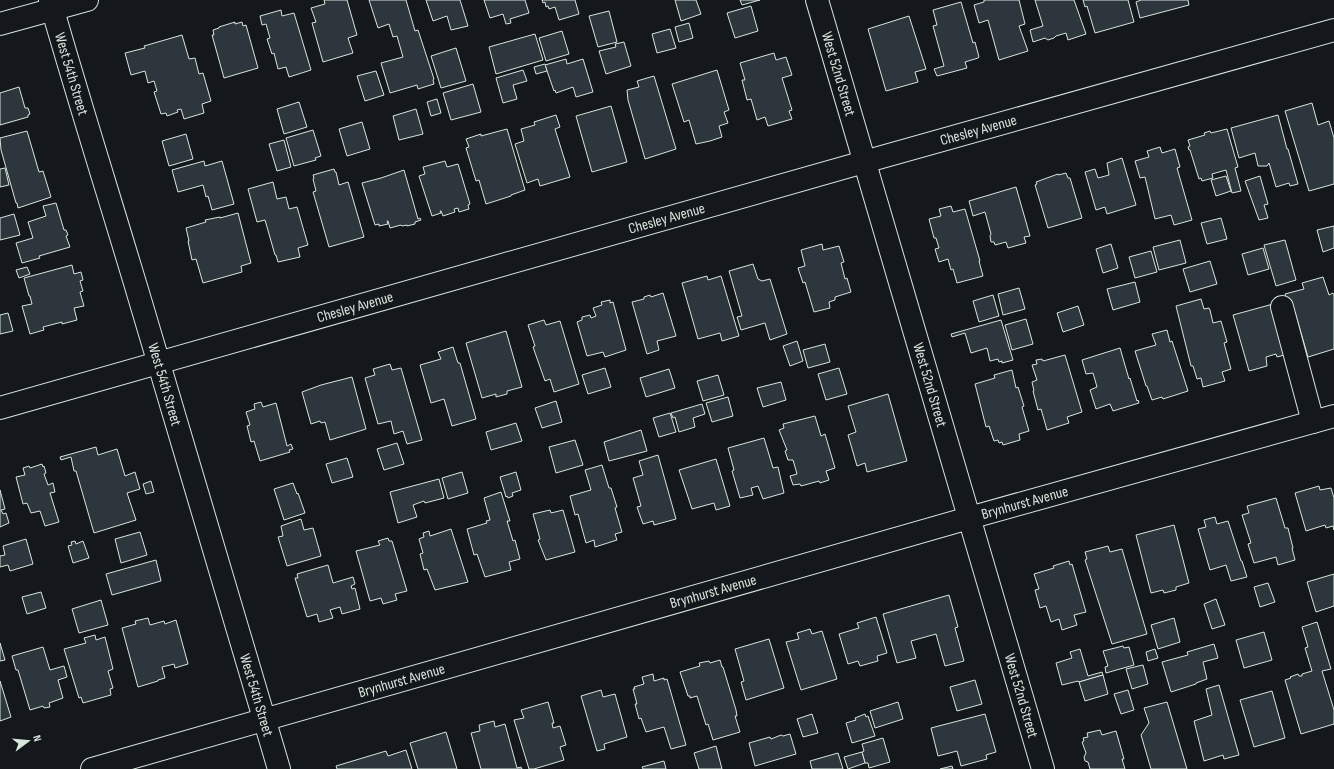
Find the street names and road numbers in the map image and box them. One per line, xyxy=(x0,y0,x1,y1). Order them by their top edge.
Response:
street label: West 54th Street xyxy=(50,30,93,118)
street label: West 52nd Street xyxy=(817,30,860,119)
street label: Chesley Avenue xyxy=(938,111,1019,150)
street label: Chesley Avenue xyxy=(626,199,707,239)
street label: Chesley Avenue xyxy=(315,288,396,327)
street label: West 54th Street xyxy=(143,341,186,428)
street label: West 52nd Street xyxy=(908,341,951,430)
street label: Brynhurst Avenue xyxy=(979,482,1070,524)
street label: Brynhurst Avenue xyxy=(668,570,759,613)
street label: West 52nd Street xyxy=(1000,651,1042,740)
street label: West 54th Street xyxy=(235,652,278,739)
street label: Brynhurst Avenue xyxy=(356,659,447,702)

